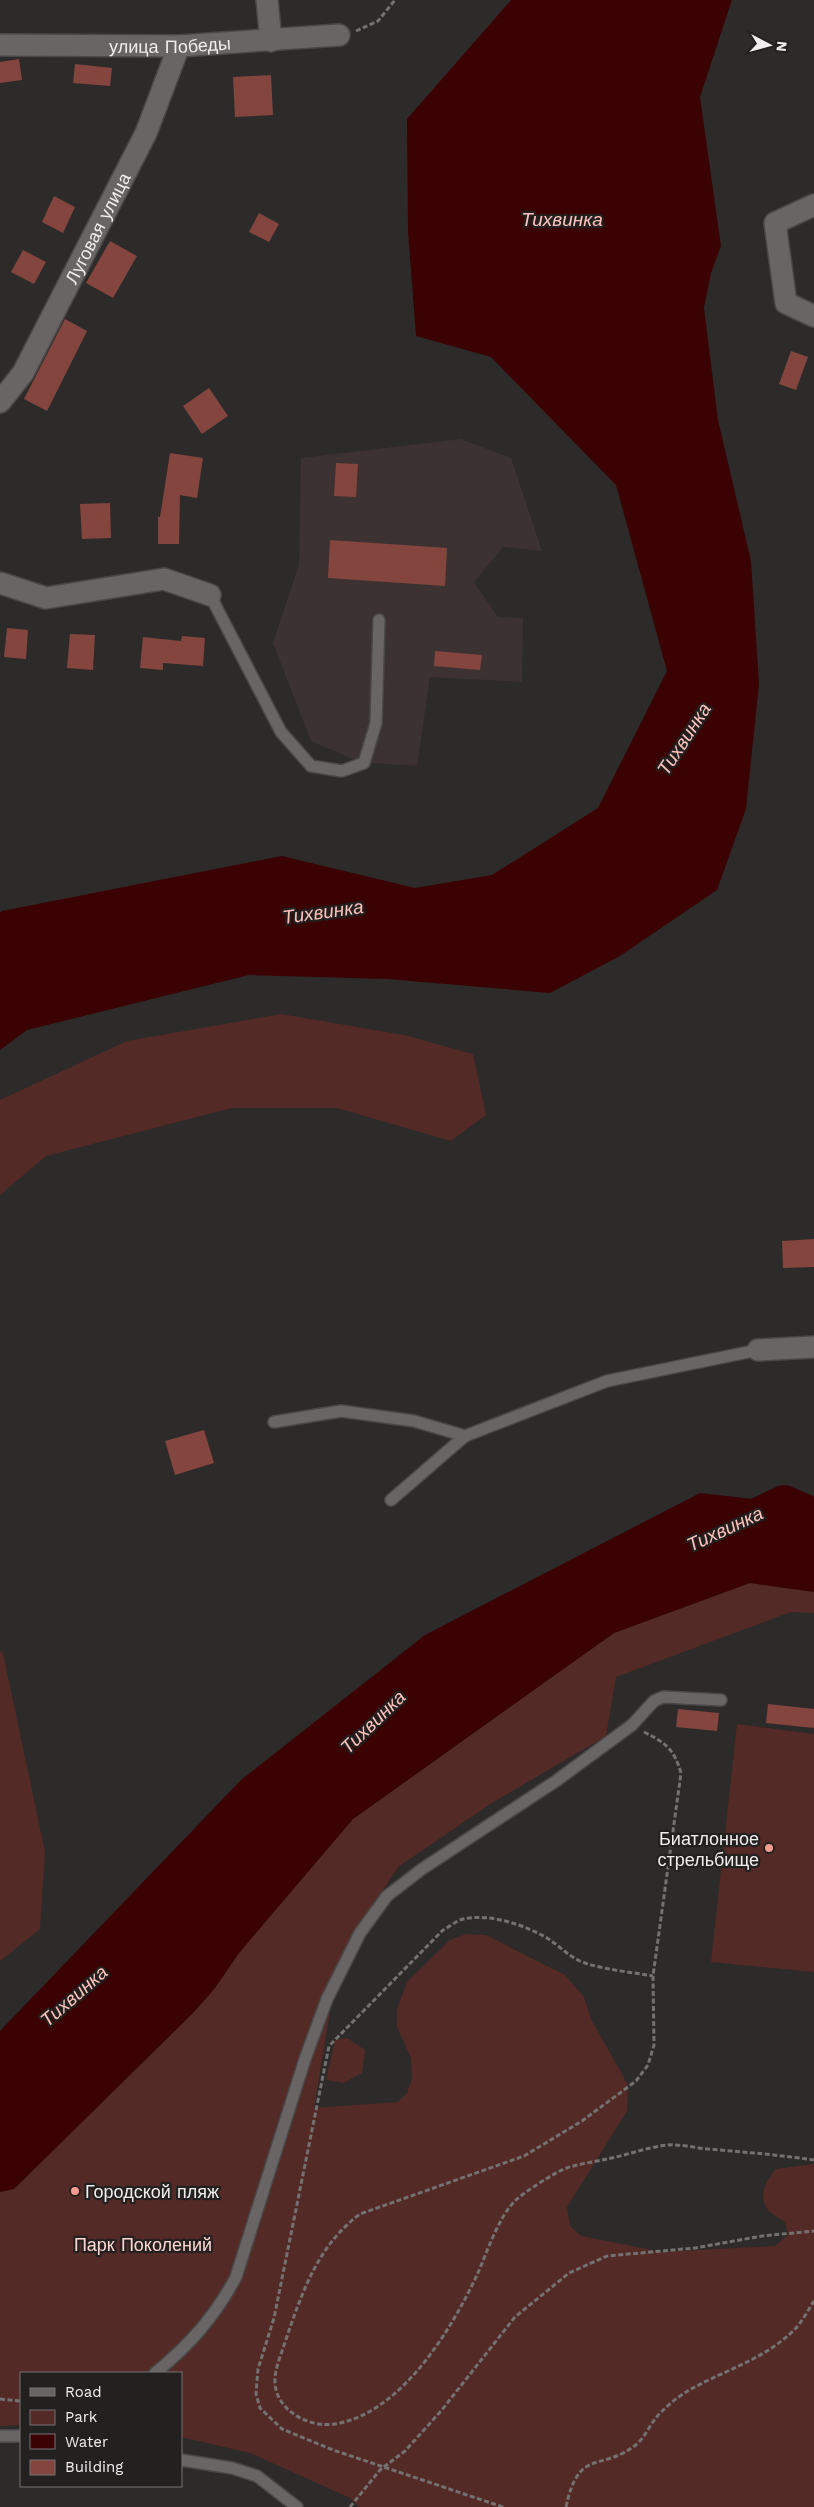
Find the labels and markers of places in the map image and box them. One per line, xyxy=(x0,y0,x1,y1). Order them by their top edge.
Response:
place label: Биатлонное стрельбище xyxy=(657,1828,759,1870)
marker: Биатлонное стрельбище xyxy=(763,1842,775,1854)
place label: Городской пляж xyxy=(85,2181,219,2202)
marker: Городской пляж xyxy=(69,2185,81,2197)

